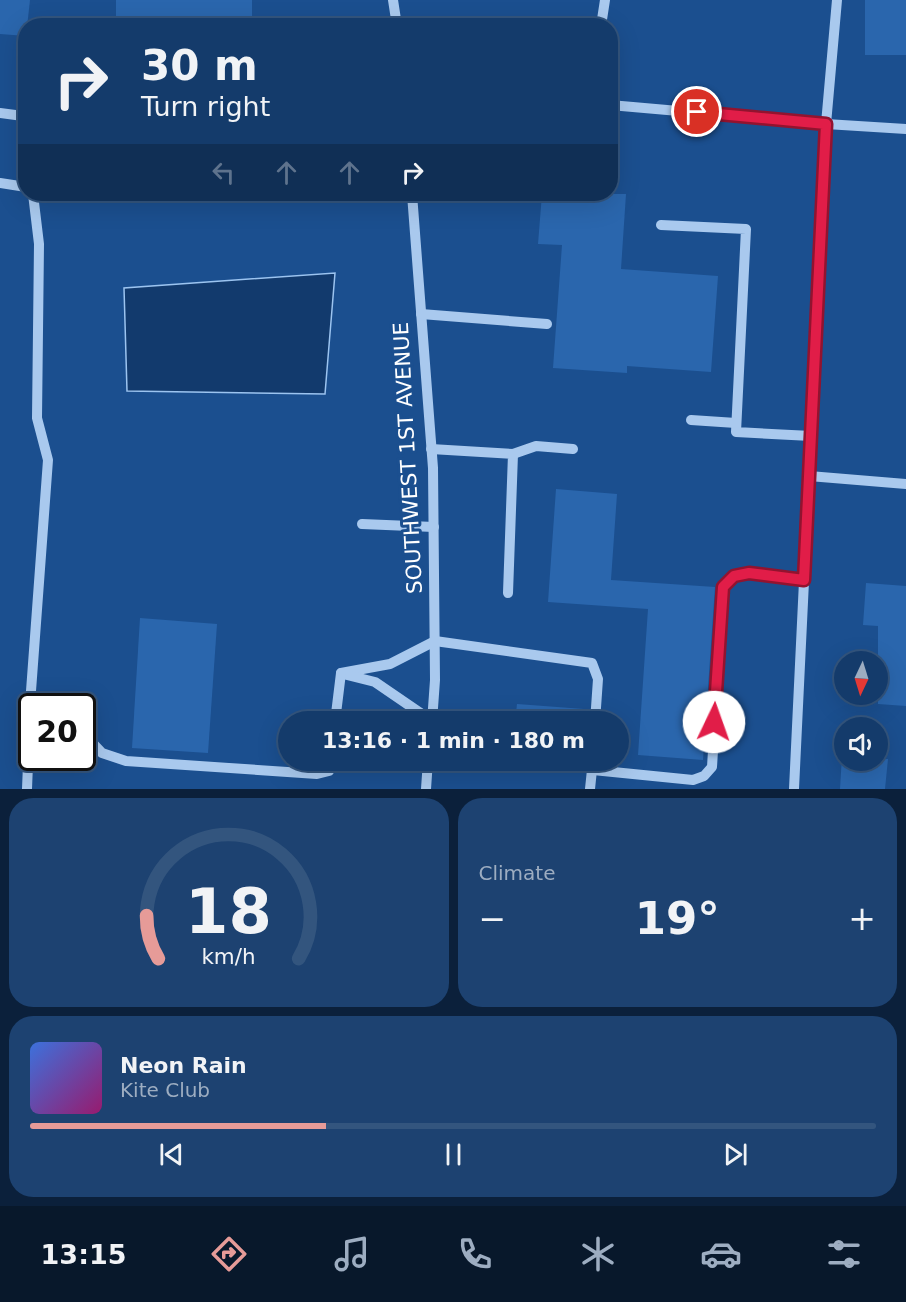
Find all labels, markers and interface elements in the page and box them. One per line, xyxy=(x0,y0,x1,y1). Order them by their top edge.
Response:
text: 30 m xyxy=(141,41,258,90)
icon: right xyxy=(42,42,120,120)
pin xyxy=(671,86,722,137)
text: Turn right xyxy=(141,91,270,122)
icon: arrive xyxy=(680,95,713,128)
icon: left xyxy=(207,156,240,189)
icon: ahead xyxy=(270,156,303,189)
icon: ahead xyxy=(333,156,366,189)
icon: right xyxy=(396,156,429,189)
street label: SOUTHWEST 1ST AVENUE xyxy=(389,322,427,594)
north arrow xyxy=(834,651,888,705)
map controls xyxy=(834,651,888,771)
position arrow xyxy=(682,690,746,754)
speed limit sign: 20 xyxy=(18,693,96,771)
button: sound xyxy=(834,717,888,771)
text: 13:16 · 1 min · 180 m xyxy=(322,728,585,753)
text: Climate xyxy=(479,861,555,885)
text: 18 xyxy=(185,875,272,948)
text: 19° xyxy=(635,892,720,945)
text: − xyxy=(479,899,506,938)
text: + xyxy=(848,899,876,938)
text: km/h xyxy=(202,945,256,970)
text: Neon Rain xyxy=(120,1053,247,1078)
text: Kite Club xyxy=(120,1078,210,1102)
icon: previous xyxy=(155,1138,188,1171)
icon: pause xyxy=(437,1138,470,1171)
icon: next xyxy=(719,1138,752,1171)
icon: directions xyxy=(208,1233,250,1275)
icon: music xyxy=(331,1233,373,1275)
icon: phone xyxy=(454,1233,496,1275)
icon: climate xyxy=(577,1233,619,1275)
icon: car xyxy=(700,1233,742,1275)
icon: filters xyxy=(823,1233,865,1275)
text: 13:15 xyxy=(41,1239,127,1270)

